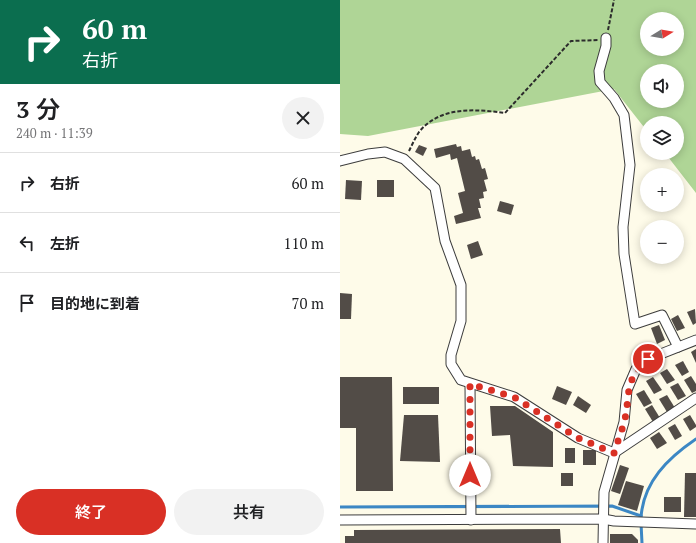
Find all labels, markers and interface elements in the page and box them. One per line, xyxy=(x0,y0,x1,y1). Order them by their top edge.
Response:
text: 60 m xyxy=(82,10,147,47)
north arrow xyxy=(640,12,684,56)
map controls xyxy=(640,12,684,264)
icon: right xyxy=(16,16,68,68)
text: 右折 xyxy=(82,48,118,72)
button: sound xyxy=(640,64,684,108)
text: 3 分 xyxy=(16,93,60,125)
button: close xyxy=(282,97,324,139)
button: layers xyxy=(640,116,684,160)
text: 240 m · 11:39 xyxy=(16,124,93,142)
button: + xyxy=(640,168,684,212)
icon: right xyxy=(16,172,38,194)
text: 右折 xyxy=(50,173,80,193)
text: 60 m xyxy=(291,173,324,193)
button: − xyxy=(640,220,684,264)
icon: left xyxy=(16,232,38,254)
text: 左折 xyxy=(50,233,80,253)
text: 110 m xyxy=(283,233,324,253)
icon: arrive xyxy=(16,292,38,314)
text: 目的地に到着 xyxy=(50,293,140,313)
text: 70 m xyxy=(291,293,324,313)
pin xyxy=(631,342,665,376)
icon: arrive xyxy=(637,348,659,370)
position arrow xyxy=(449,454,491,496)
button: 終了 xyxy=(16,489,166,535)
button: 共有 xyxy=(174,489,324,535)

